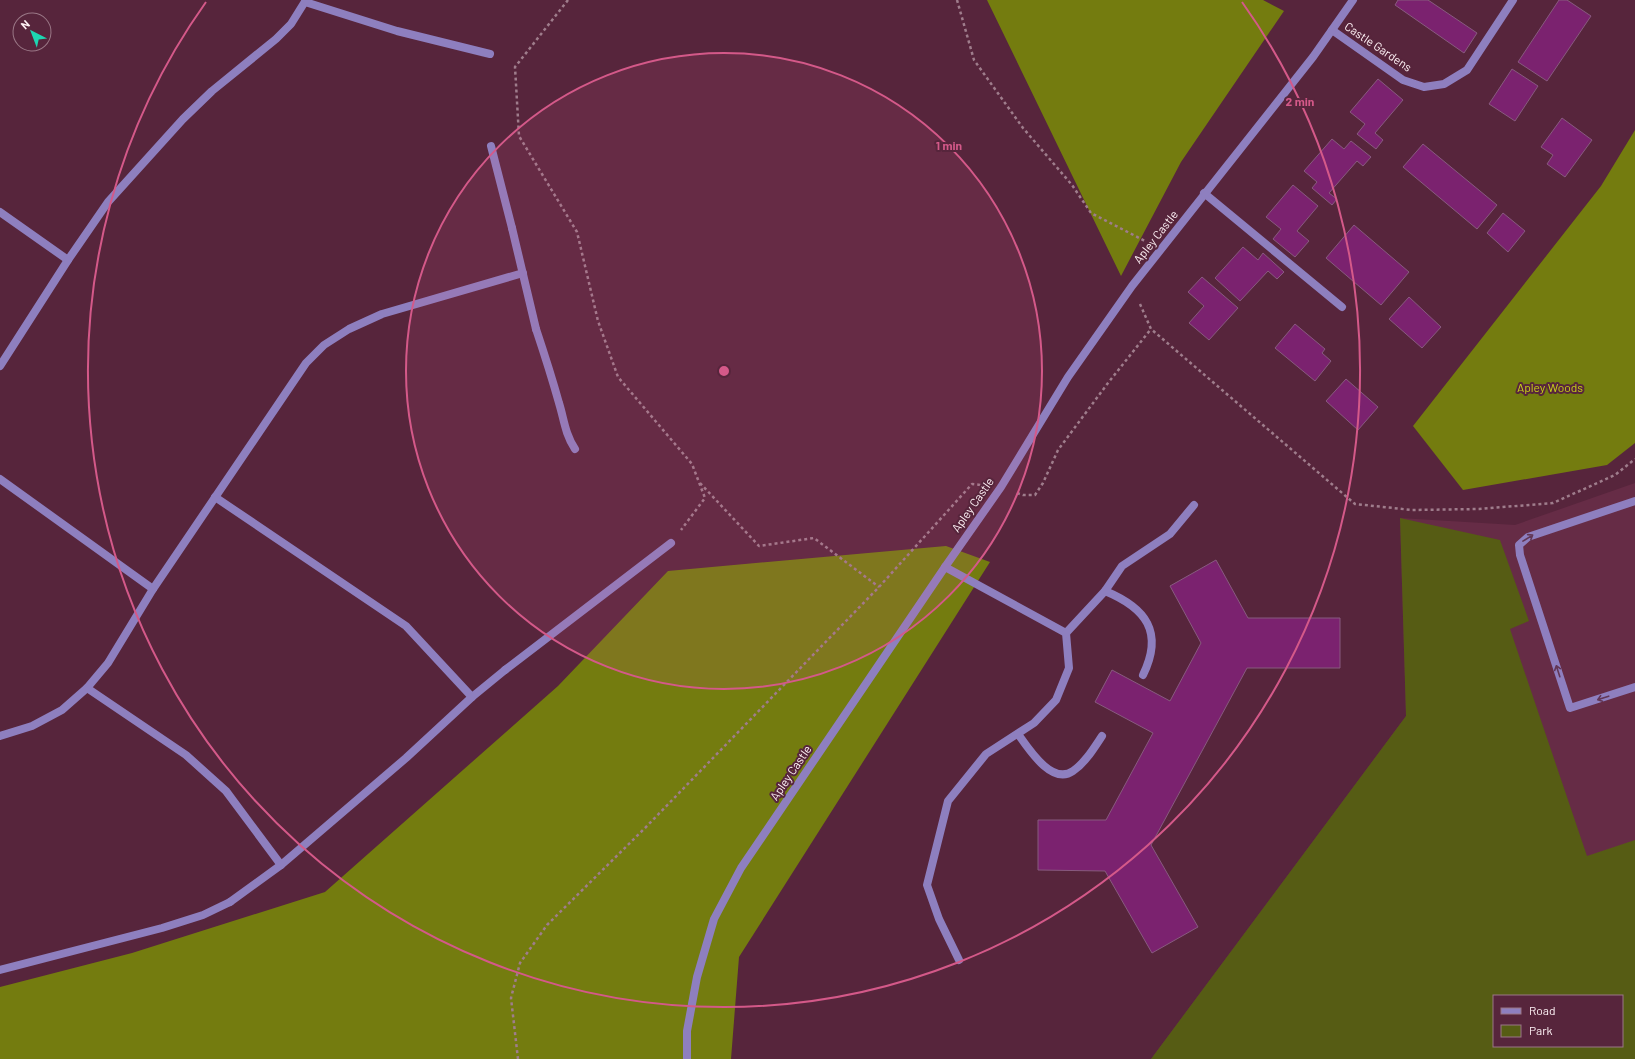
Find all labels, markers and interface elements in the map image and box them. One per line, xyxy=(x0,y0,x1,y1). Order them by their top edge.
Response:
north arrow xyxy=(12,12,52,52)
text: N xyxy=(18,17,32,31)
street label: Castle Gardens xyxy=(1342,19,1415,74)
text: 2 min xyxy=(1286,94,1314,108)
text: 1 min xyxy=(936,138,962,152)
street label: Apley Castle xyxy=(1130,207,1180,266)
centre of rings xyxy=(717,364,731,378)
park label: Apley Woods xyxy=(1517,380,1583,394)
street label: Apley Castle xyxy=(948,474,996,534)
one-way arrow xyxy=(1522,534,1534,542)
one-way arrow xyxy=(1554,666,1562,678)
one-way arrow xyxy=(1596,695,1609,702)
street label: Apley Castle xyxy=(767,742,814,803)
legend xyxy=(1493,995,1623,1047)
text: Road xyxy=(1529,1003,1556,1017)
text: Park xyxy=(1529,1023,1553,1037)

